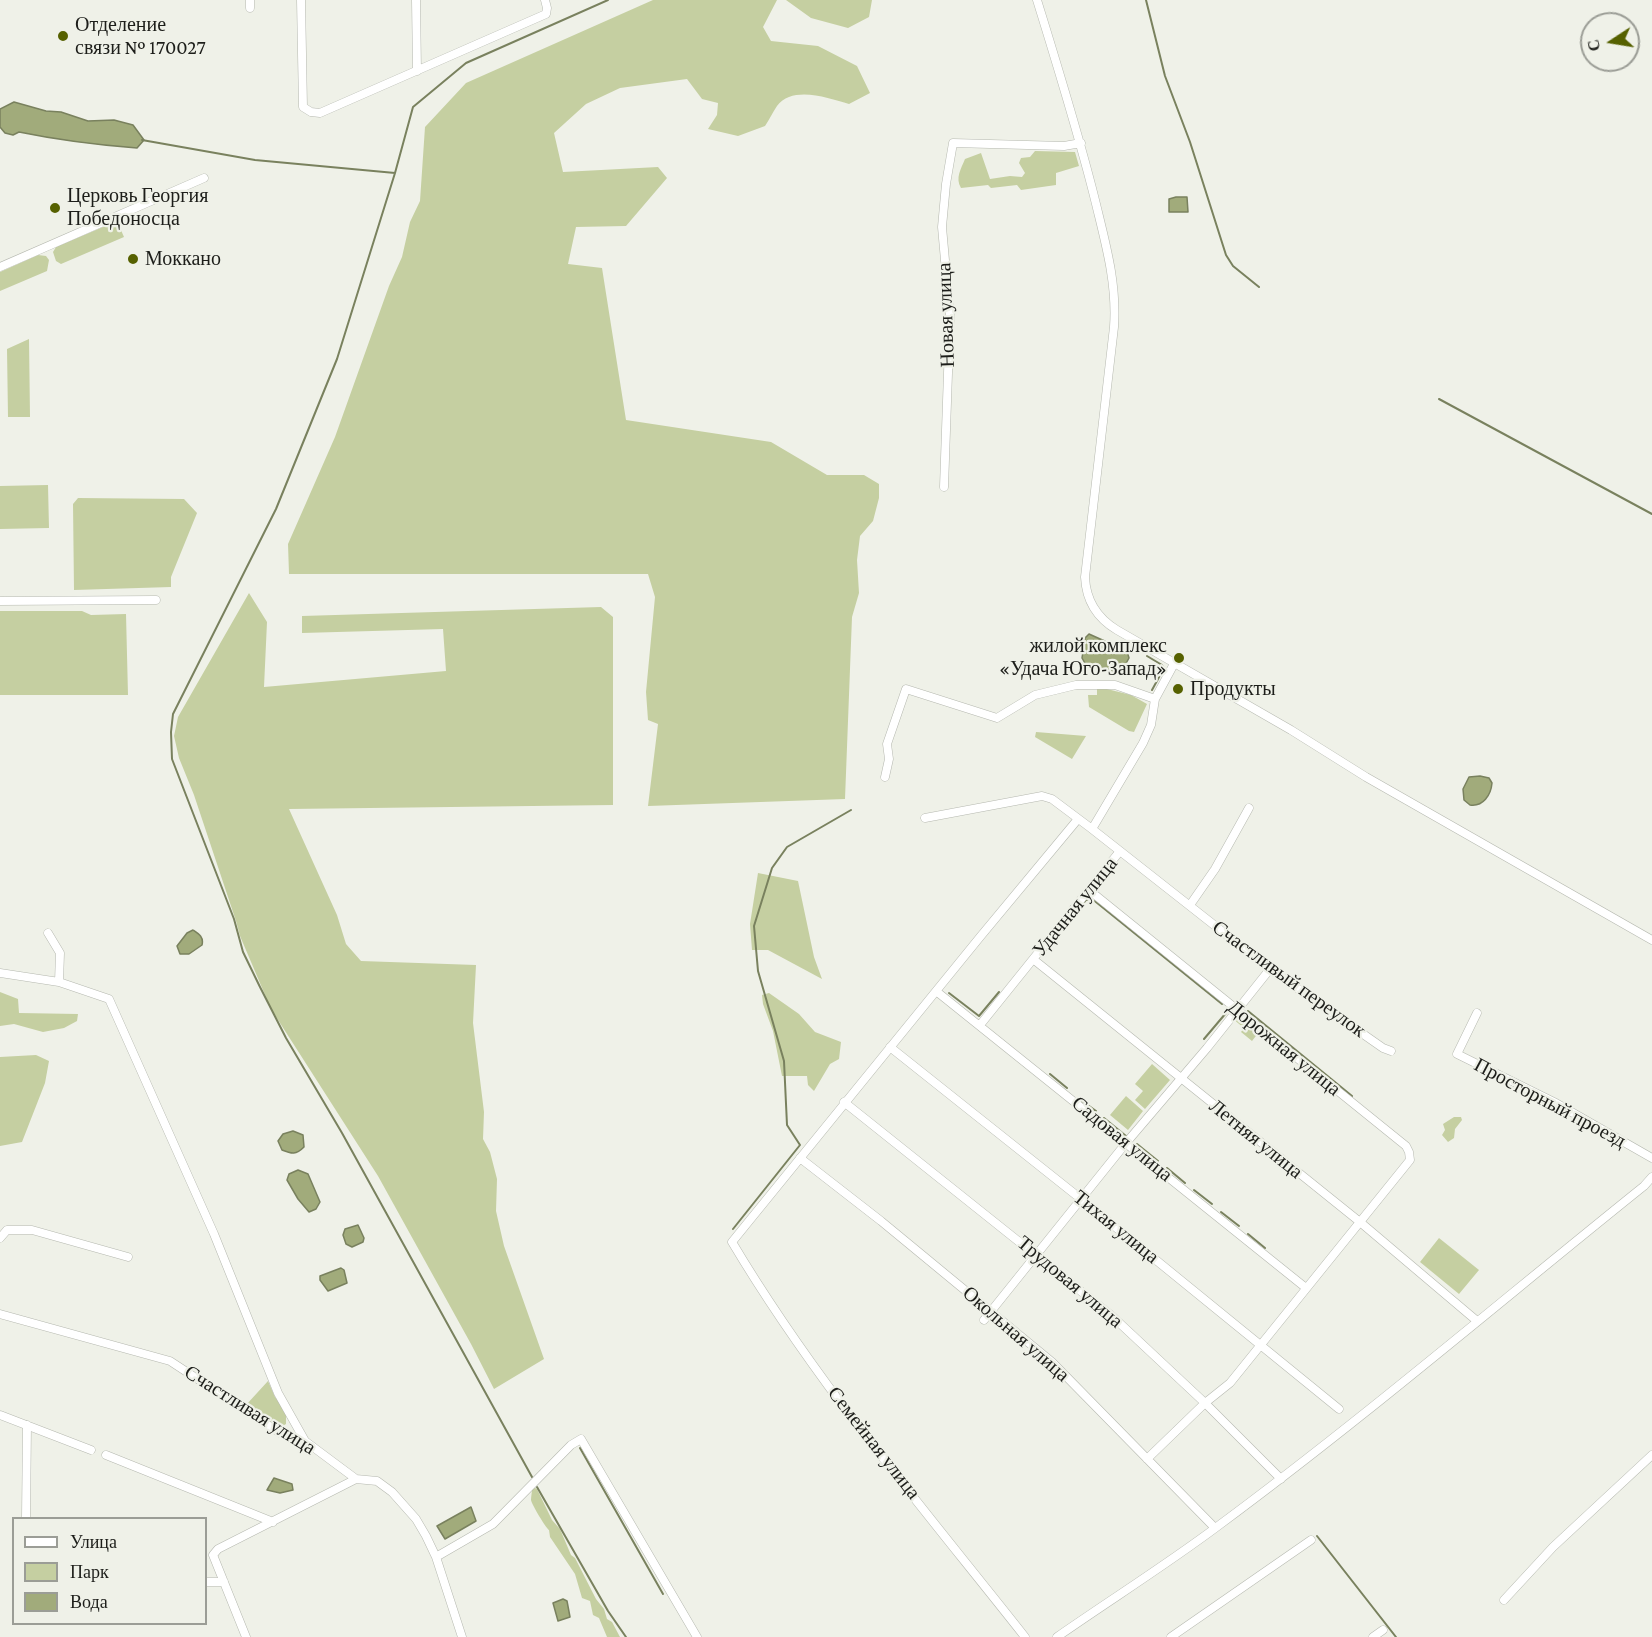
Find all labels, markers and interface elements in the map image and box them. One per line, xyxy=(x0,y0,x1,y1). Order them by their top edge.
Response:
north arrow xyxy=(1580,12,1640,72)
place label: Отделение связи № 170027 xyxy=(75,13,206,60)
marker: Отделение связи № 170027 xyxy=(56,29,70,43)
text: С xyxy=(1584,38,1603,53)
place label: Церковь Георгия Победоносца xyxy=(67,184,208,231)
marker: Церковь Георгия Победоносца xyxy=(48,201,62,215)
place label: Моккано xyxy=(145,247,221,271)
marker: Моккано xyxy=(126,252,140,266)
street label: Новая улица xyxy=(932,262,960,368)
place label: жилой комплекс «Удача Юго-Запад» xyxy=(999,634,1167,681)
marker: жилой комплекс «Удача Юго-Запад» xyxy=(1172,651,1186,665)
place label: Продукты xyxy=(1190,677,1276,701)
marker: Продукты xyxy=(1171,682,1185,696)
street label: Удачная улица xyxy=(1027,852,1123,962)
street label: Счастливый переулок xyxy=(1208,915,1370,1043)
street label: Дорожная улица xyxy=(1222,995,1346,1101)
street label: Просторный проезд xyxy=(1470,1053,1630,1153)
street label: Садовая улица xyxy=(1067,1091,1177,1187)
street label: Летняя улица xyxy=(1204,1094,1308,1184)
street label: Тихая улица xyxy=(1068,1185,1164,1269)
street label: Трудовая улица xyxy=(1012,1231,1128,1333)
street label: Окольная улица xyxy=(958,1281,1074,1387)
street label: Счастливая улица xyxy=(180,1360,320,1460)
street label: Семейная улица xyxy=(822,1382,926,1504)
legend xyxy=(12,1517,207,1625)
text: Улица xyxy=(70,1532,117,1552)
text: Парк xyxy=(70,1562,109,1582)
text: Вода xyxy=(70,1592,108,1612)

